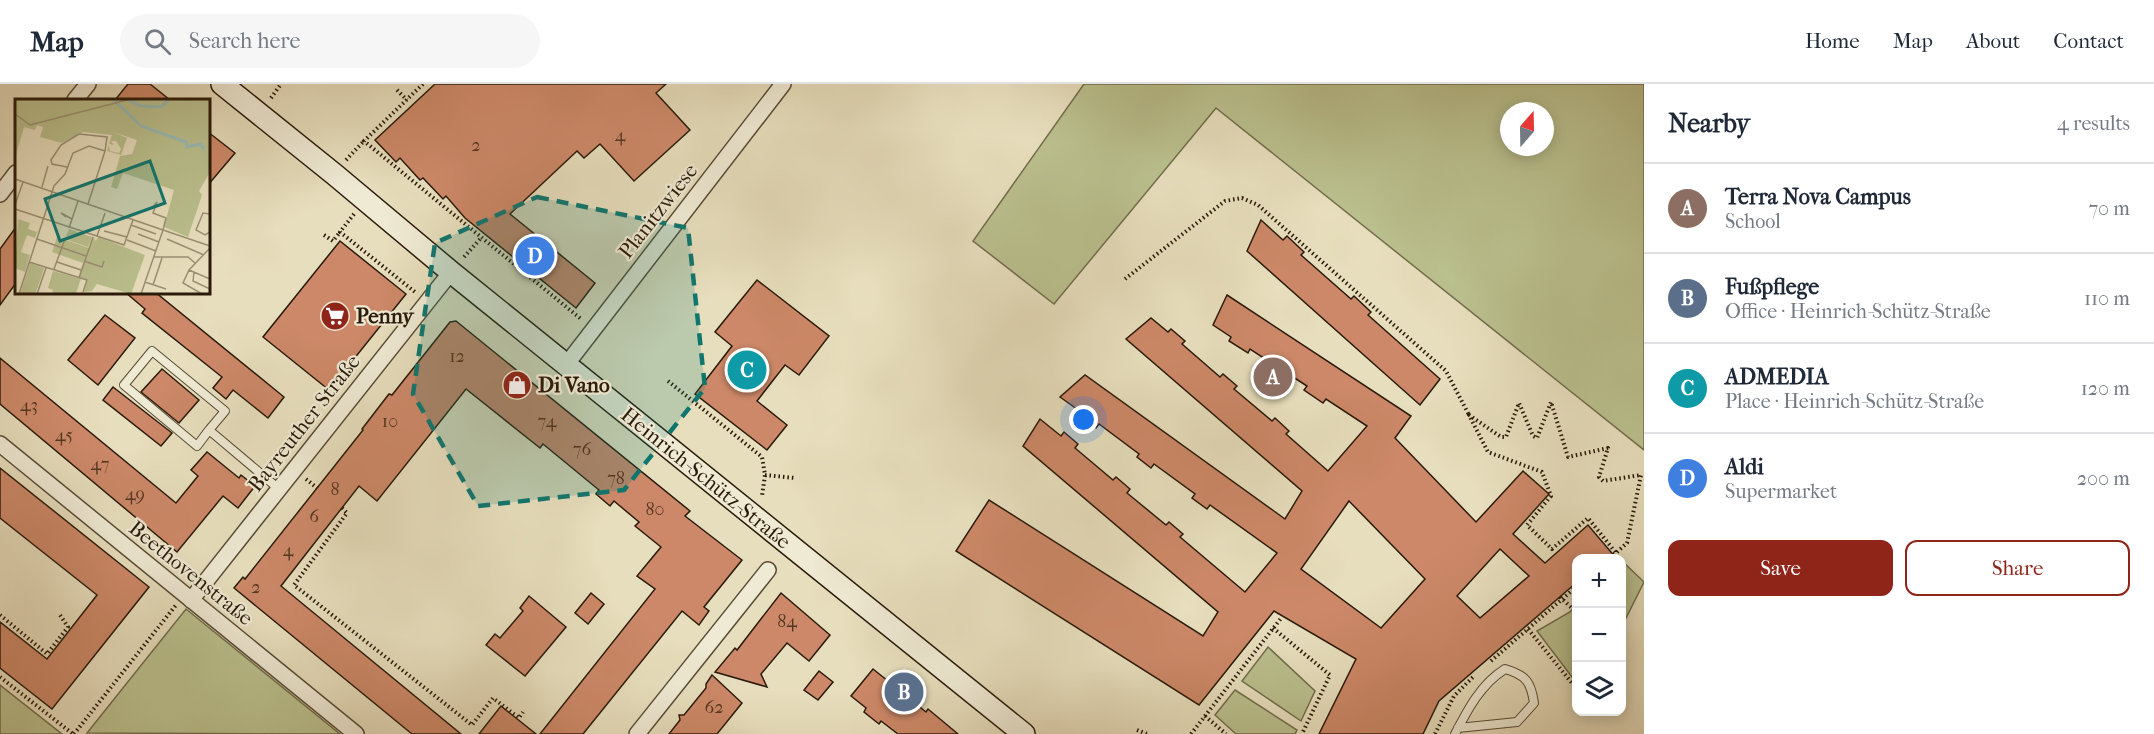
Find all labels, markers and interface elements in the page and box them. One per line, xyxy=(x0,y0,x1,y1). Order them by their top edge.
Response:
search box xyxy=(120,14,540,68)
text: Map xyxy=(30,25,84,58)
icon: search xyxy=(141,25,174,58)
text: Search here xyxy=(189,28,300,54)
text: Home xyxy=(1805,29,1860,53)
text: Map xyxy=(1893,29,1933,53)
text: About xyxy=(1966,29,2020,53)
text: Contact xyxy=(2053,29,2124,53)
inset map xyxy=(15,99,210,294)
north arrow xyxy=(1500,102,1554,156)
text: Nearby xyxy=(1668,108,1750,139)
text: 4 results xyxy=(2057,112,2130,135)
house number: 4 xyxy=(615,125,626,146)
house number: 2 xyxy=(471,135,481,156)
street label: Planitzwiese xyxy=(614,159,702,263)
text: Terra Nova Campus xyxy=(1725,184,1911,210)
text: A xyxy=(1681,197,1694,220)
text: 70 m xyxy=(2088,197,2130,220)
text: School xyxy=(1725,210,1781,233)
pin: D xyxy=(516,234,554,279)
text: Fußpflege xyxy=(1725,274,1819,300)
text: B xyxy=(1681,287,1694,310)
text: 110 m xyxy=(2084,287,2130,310)
supermarket icon: Penny xyxy=(319,300,351,332)
text: Office · Heinrich-Schütz-Straße xyxy=(1725,300,1991,323)
place label: Penny xyxy=(356,304,415,328)
house number: 12 xyxy=(449,346,465,367)
pin: C xyxy=(728,348,766,392)
street label: Bayreuther Straße xyxy=(243,350,365,496)
pin: A xyxy=(1254,354,1292,400)
text: ADMEDIA xyxy=(1725,364,1829,390)
shop icon: Di Vano xyxy=(501,369,533,401)
place label: Di Vano xyxy=(538,373,610,397)
text: C xyxy=(1681,377,1694,400)
text: 120 m xyxy=(2081,377,2130,400)
text: Place · Heinrich-Schütz-Straße xyxy=(1725,390,1984,413)
house number: 43 xyxy=(20,395,38,416)
street label: Heinrich-Schütz-Straße xyxy=(616,402,796,554)
your location xyxy=(1069,405,1098,434)
house number: 10 xyxy=(382,411,398,432)
house number: 74 xyxy=(538,411,557,432)
house number: 45 xyxy=(55,425,73,446)
house number: 76 xyxy=(573,439,591,460)
house number: 47 xyxy=(91,454,110,475)
text: Aldi xyxy=(1725,454,1764,480)
text: D xyxy=(1680,467,1695,490)
text: 200 m xyxy=(2077,467,2130,490)
house number: 78 xyxy=(607,468,625,489)
house number: 8 xyxy=(330,479,340,500)
text: Supermarket xyxy=(1725,480,1837,503)
house number: 49 xyxy=(125,484,145,505)
house number: 80 xyxy=(646,499,664,520)
house number: 6 xyxy=(309,506,319,527)
street label: Beethovenstraße xyxy=(124,516,258,630)
house number: 4 xyxy=(283,540,294,561)
button: Save xyxy=(1668,540,1893,596)
button: Share xyxy=(1905,540,2130,596)
map controls xyxy=(1572,554,1626,716)
button: + xyxy=(1572,554,1626,608)
house number: 2 xyxy=(251,577,261,598)
button: − xyxy=(1572,608,1626,662)
house number: 84 xyxy=(777,611,797,632)
button: layers xyxy=(1572,662,1626,716)
pin: B xyxy=(884,670,924,714)
house number: 62 xyxy=(704,697,724,718)

